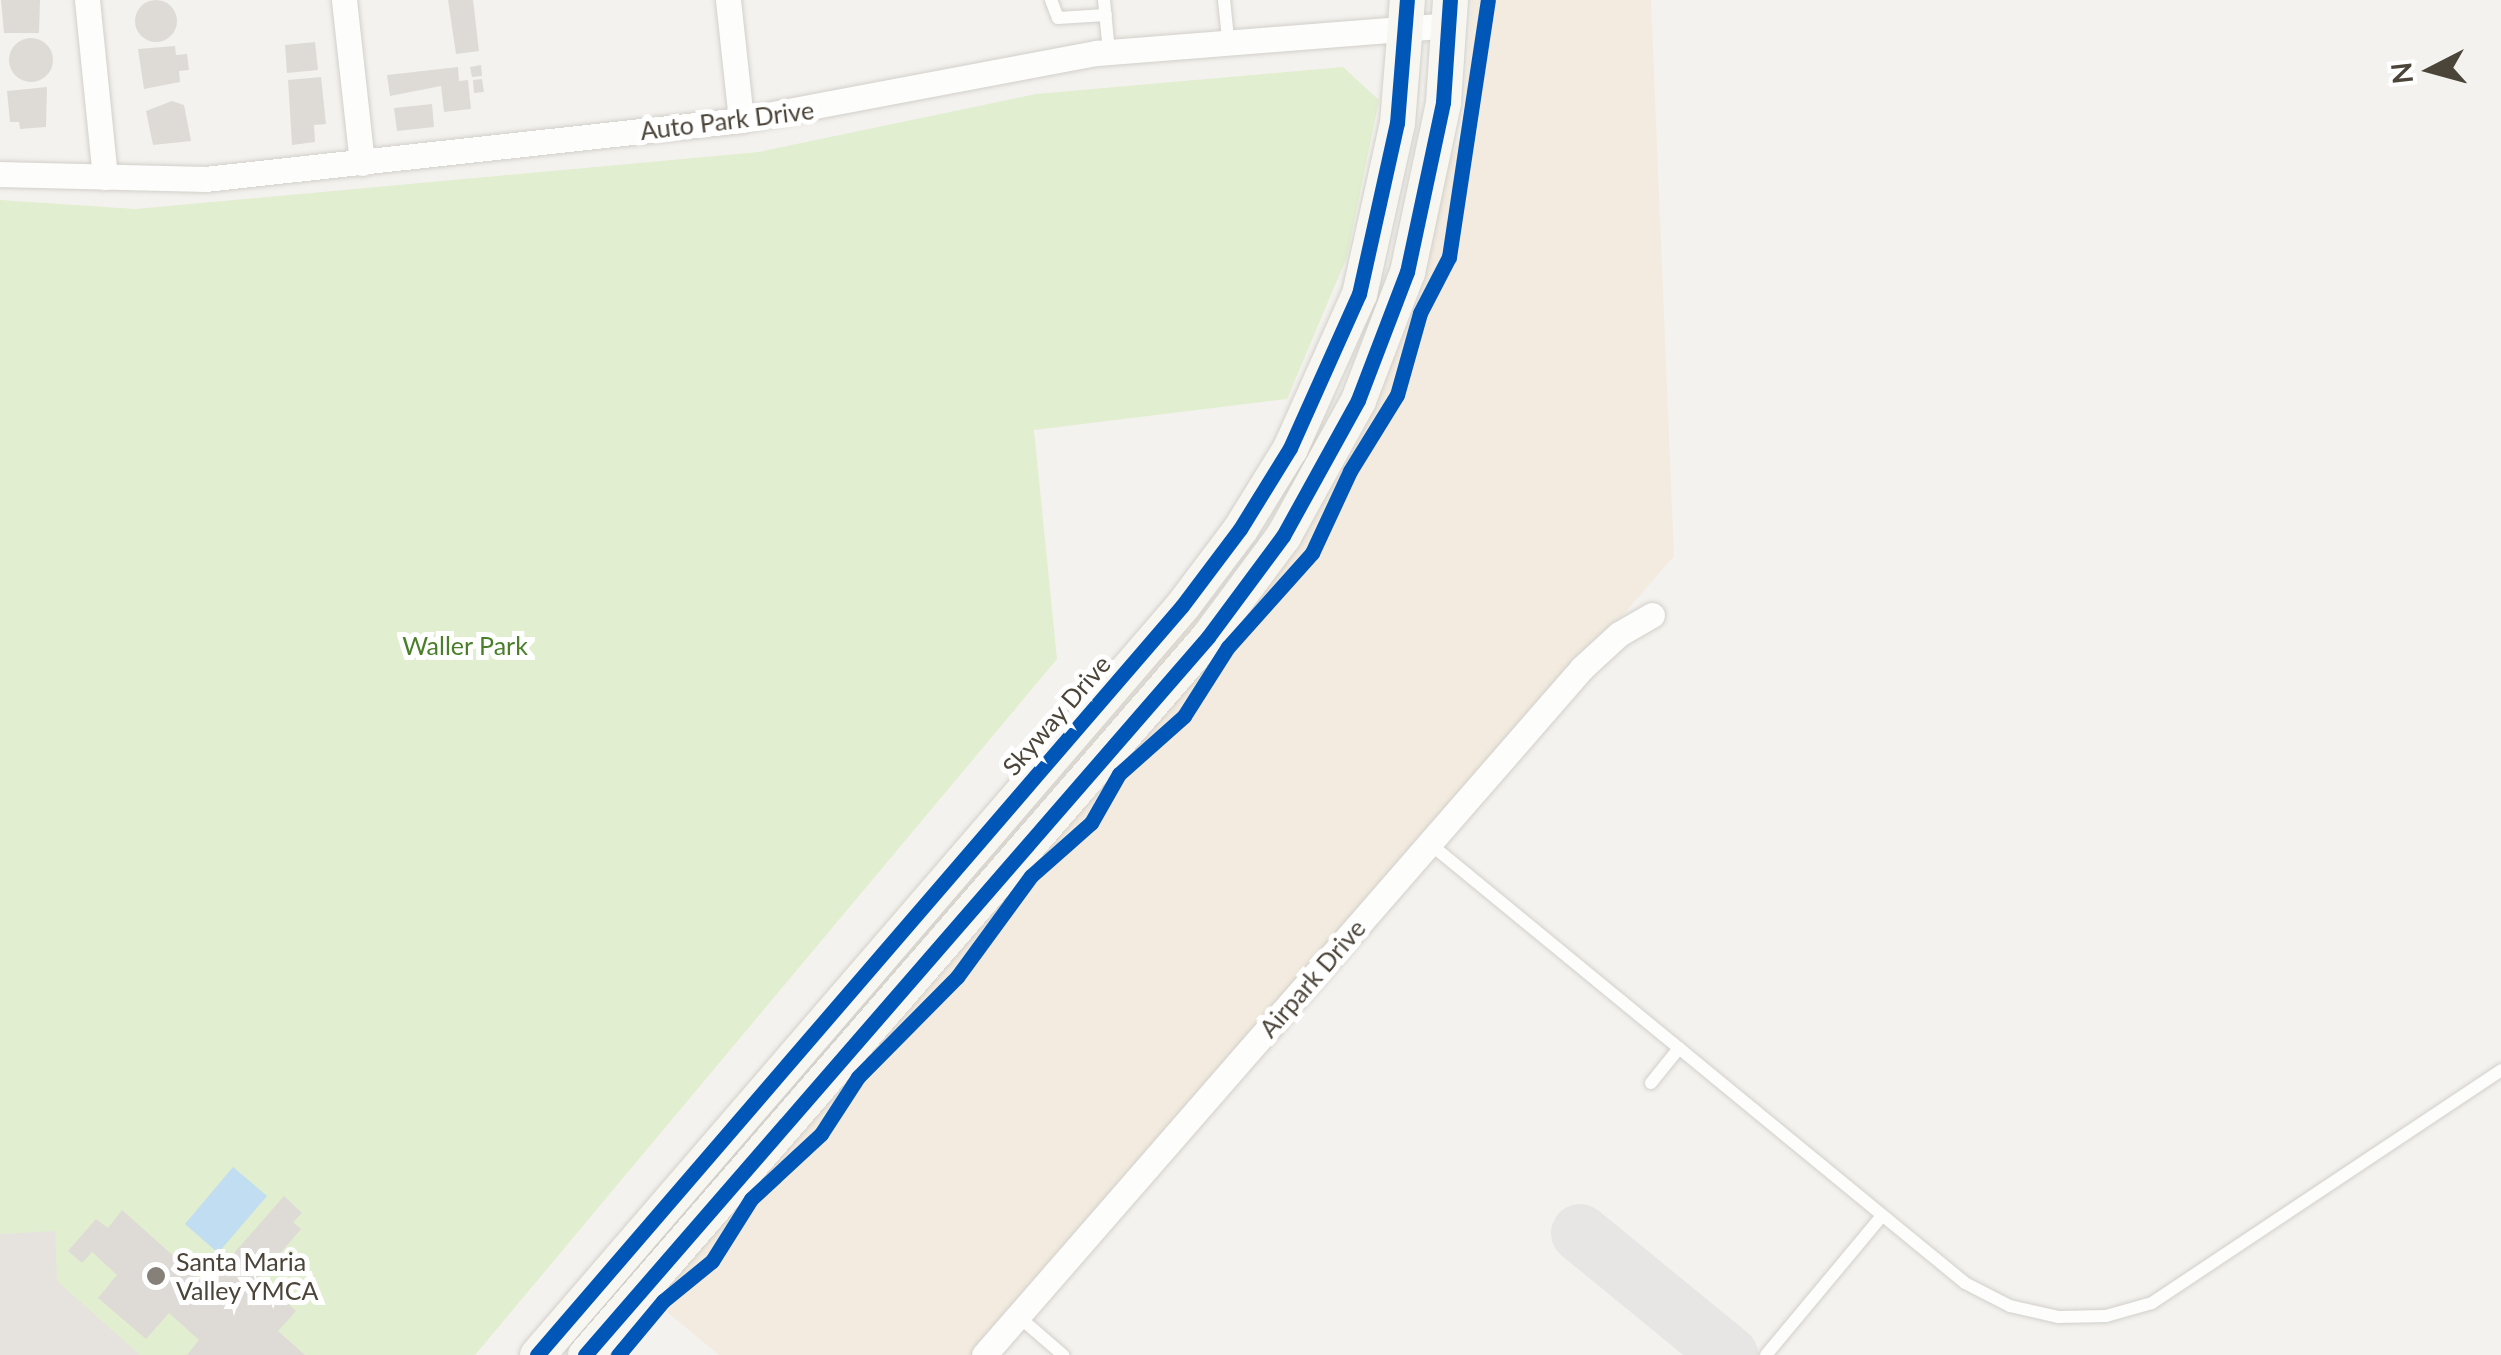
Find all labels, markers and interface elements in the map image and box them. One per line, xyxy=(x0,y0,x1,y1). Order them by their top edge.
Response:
north arrow xyxy=(2381,20,2481,120)
text: N xyxy=(2383,61,2419,86)
street label: Auto Park Drive xyxy=(638,94,816,146)
park label: Waller Park xyxy=(402,630,528,660)
street label: Skyway Drive xyxy=(996,649,1116,781)
street label: Airpark Drive xyxy=(1253,913,1371,1043)
place label: Santa Maria Valley YMCA xyxy=(176,1247,320,1306)
marker: Santa Maria Valley YMCA xyxy=(145,1265,167,1287)

